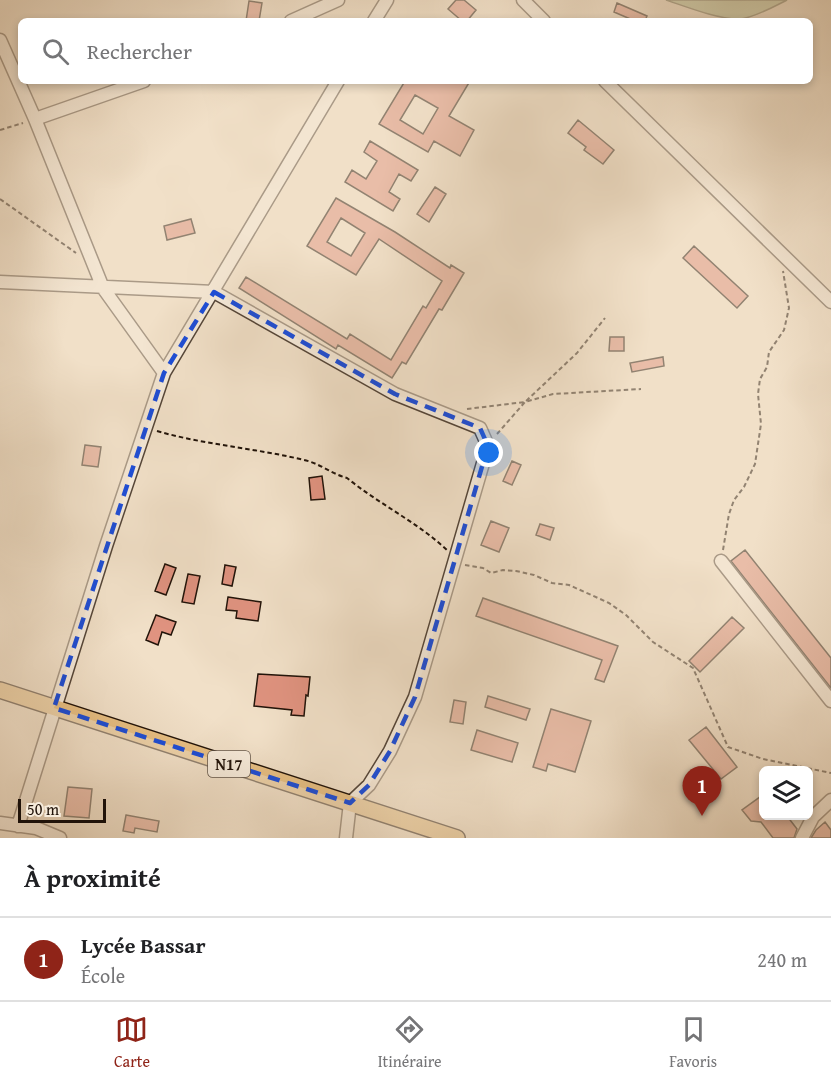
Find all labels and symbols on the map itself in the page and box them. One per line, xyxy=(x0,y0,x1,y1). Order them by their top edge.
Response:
your location xyxy=(474,438,503,467)
road number: N17 xyxy=(208,751,250,777)
pin: 1 xyxy=(682,766,722,816)
scale bar xyxy=(18,796,106,824)

